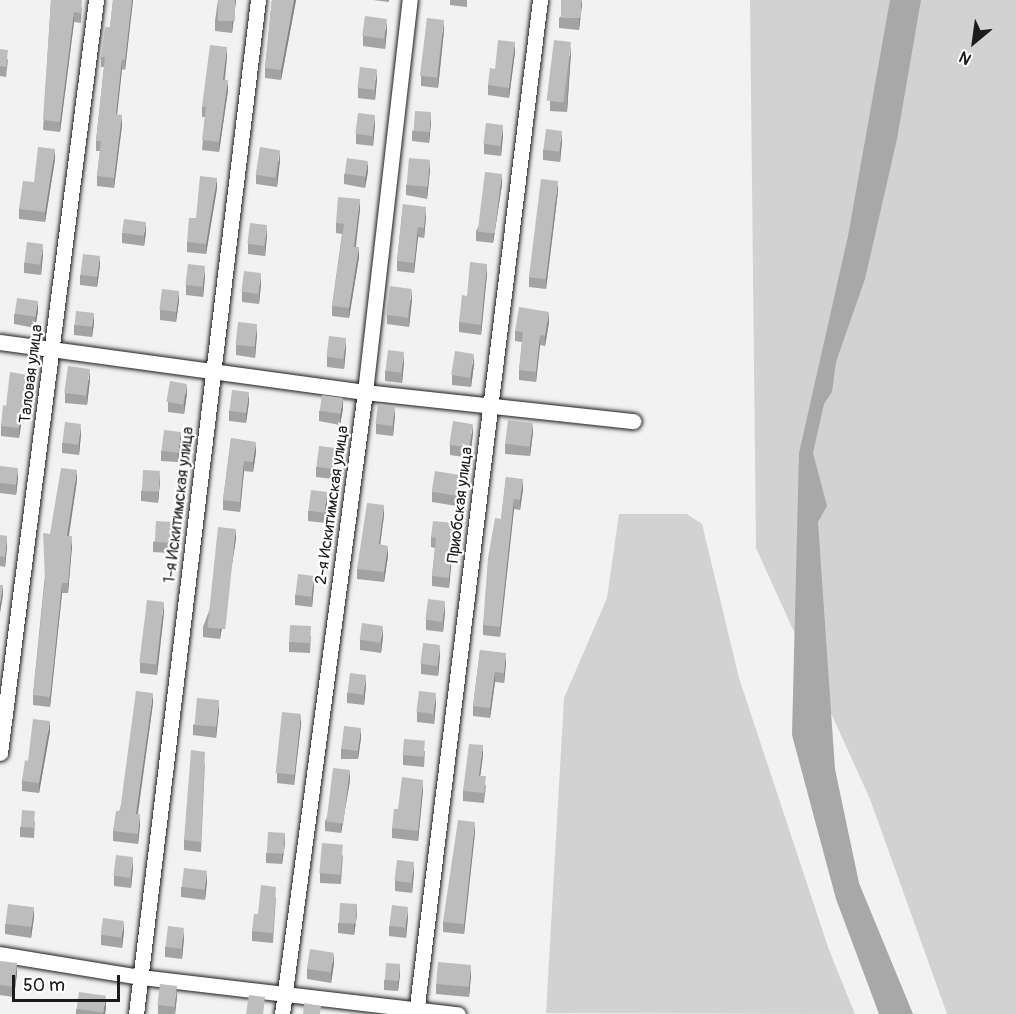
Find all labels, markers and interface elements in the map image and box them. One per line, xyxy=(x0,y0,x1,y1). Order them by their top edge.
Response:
north arrow xyxy=(944,12,1004,72)
text: N xyxy=(956,46,975,69)
street label: Таловая улица xyxy=(15,323,47,425)
street label: 2-я Искитимская улица xyxy=(311,424,353,586)
street label: 1-я Искитимская улица xyxy=(160,426,198,584)
street label: Приобская улица xyxy=(443,446,477,564)
scale bar xyxy=(15,963,123,1001)
text: 50 m xyxy=(23,974,65,997)

